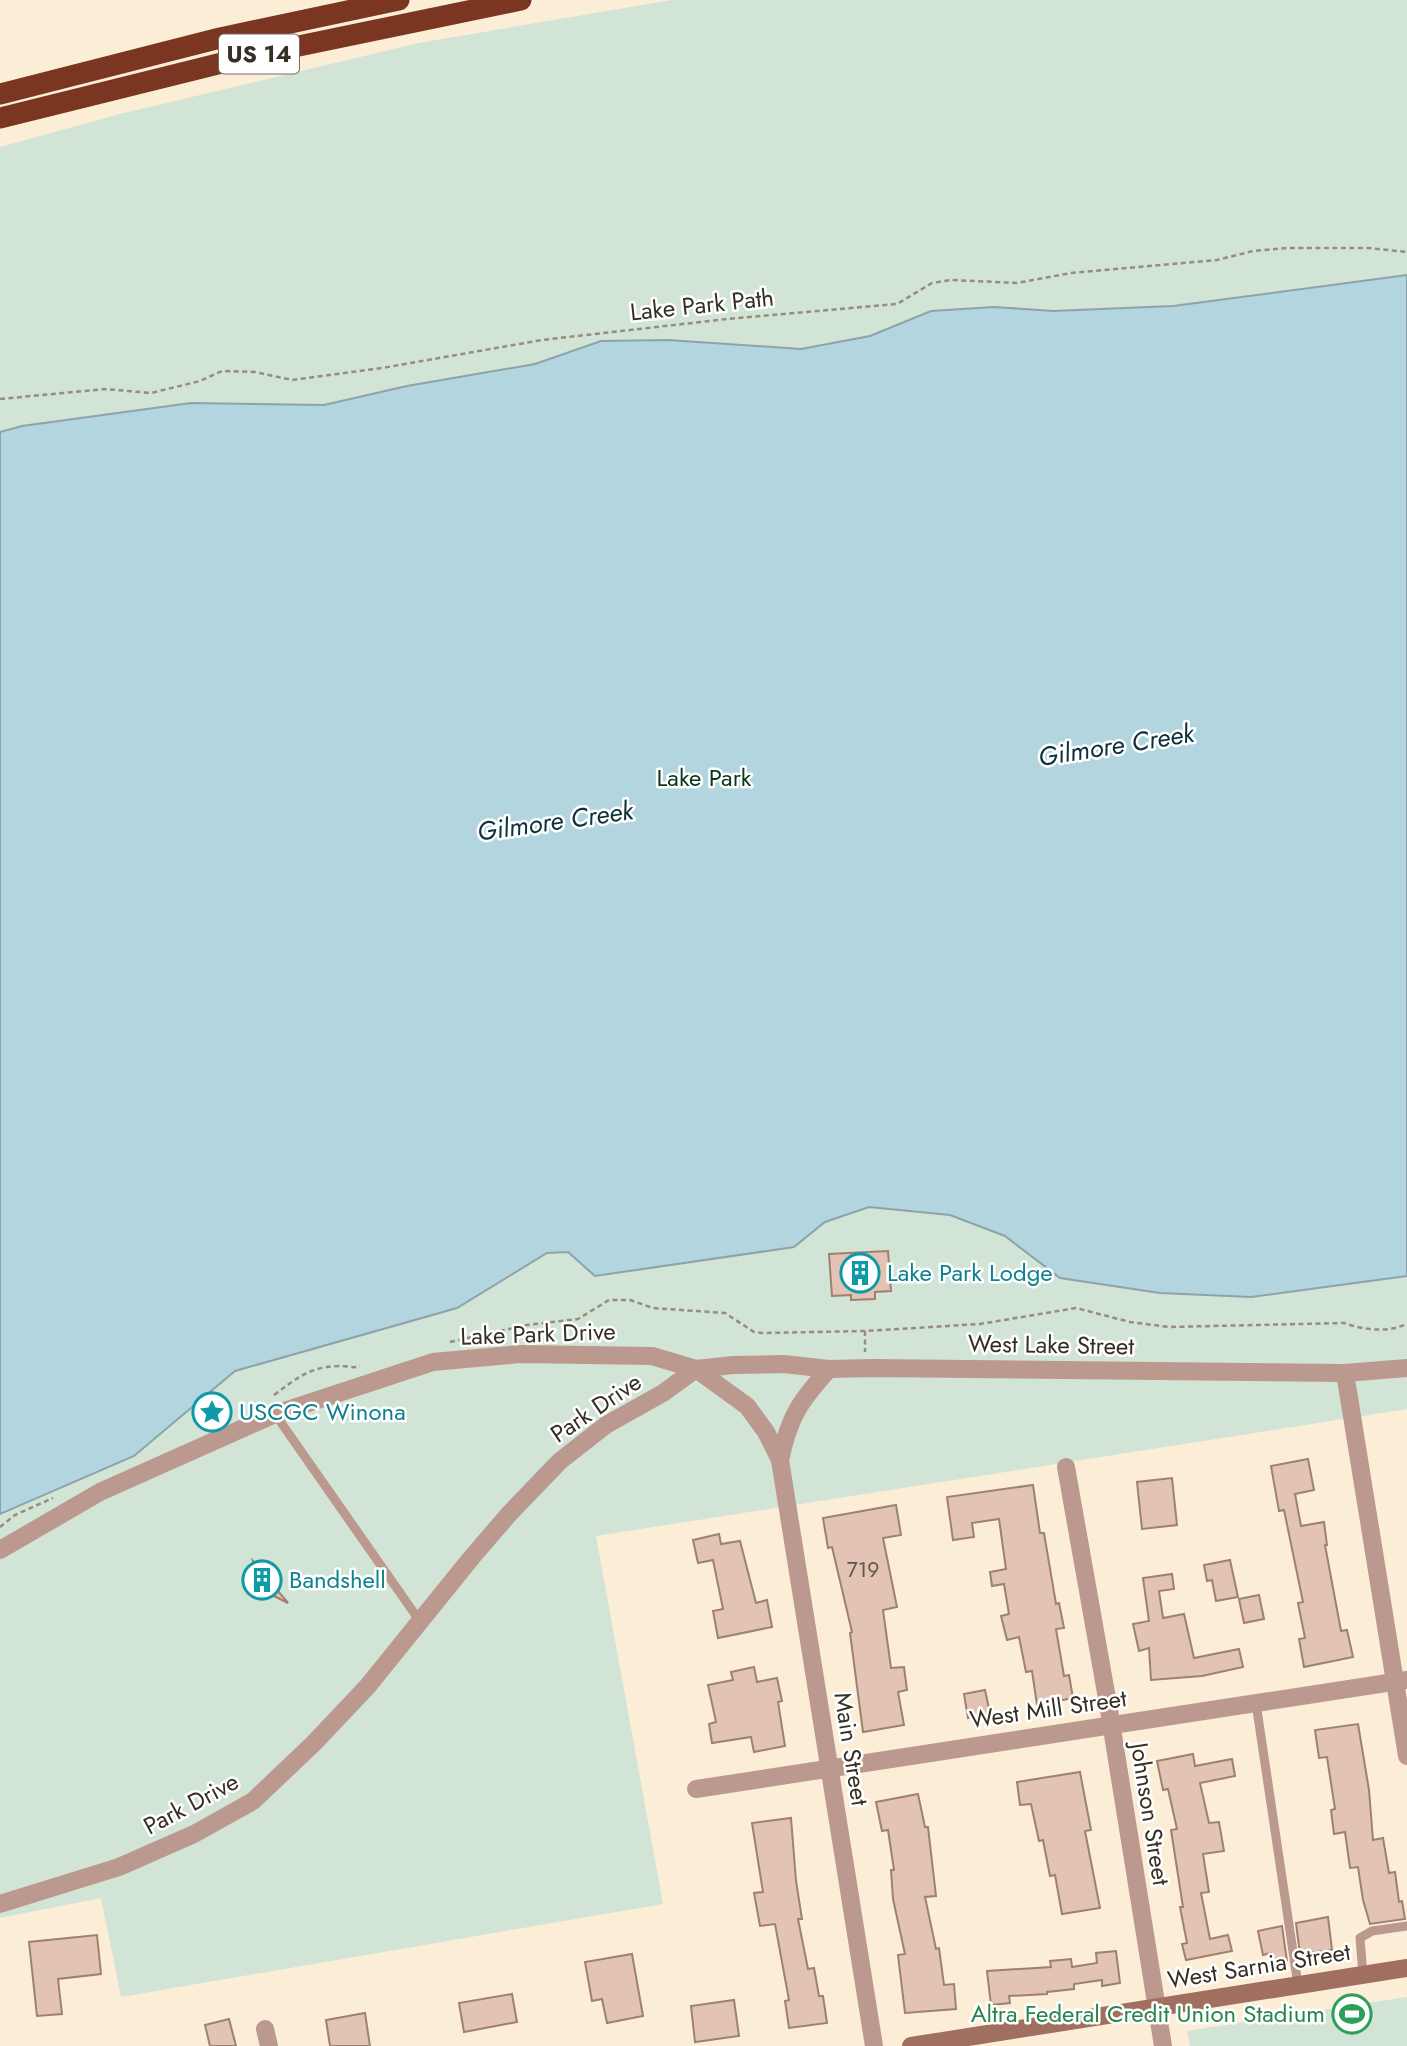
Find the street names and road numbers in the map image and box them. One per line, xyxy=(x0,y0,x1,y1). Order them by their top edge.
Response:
road number: US 14 xyxy=(219,34,299,74)
street label: Lake Park Path xyxy=(628,280,776,329)
street label: Lake Park Drive xyxy=(460,1313,616,1354)
street label: West Lake Street xyxy=(968,1326,1135,1363)
street label: Park Drive xyxy=(543,1364,648,1451)
street label: West Mill Street xyxy=(967,1680,1129,1737)
street label: Main Street xyxy=(825,1690,878,1808)
street label: Johnson Street xyxy=(1121,1737,1179,1888)
street label: Park Drive xyxy=(137,1764,245,1843)
street label: West Sarnia Street xyxy=(1165,1934,1353,1997)

